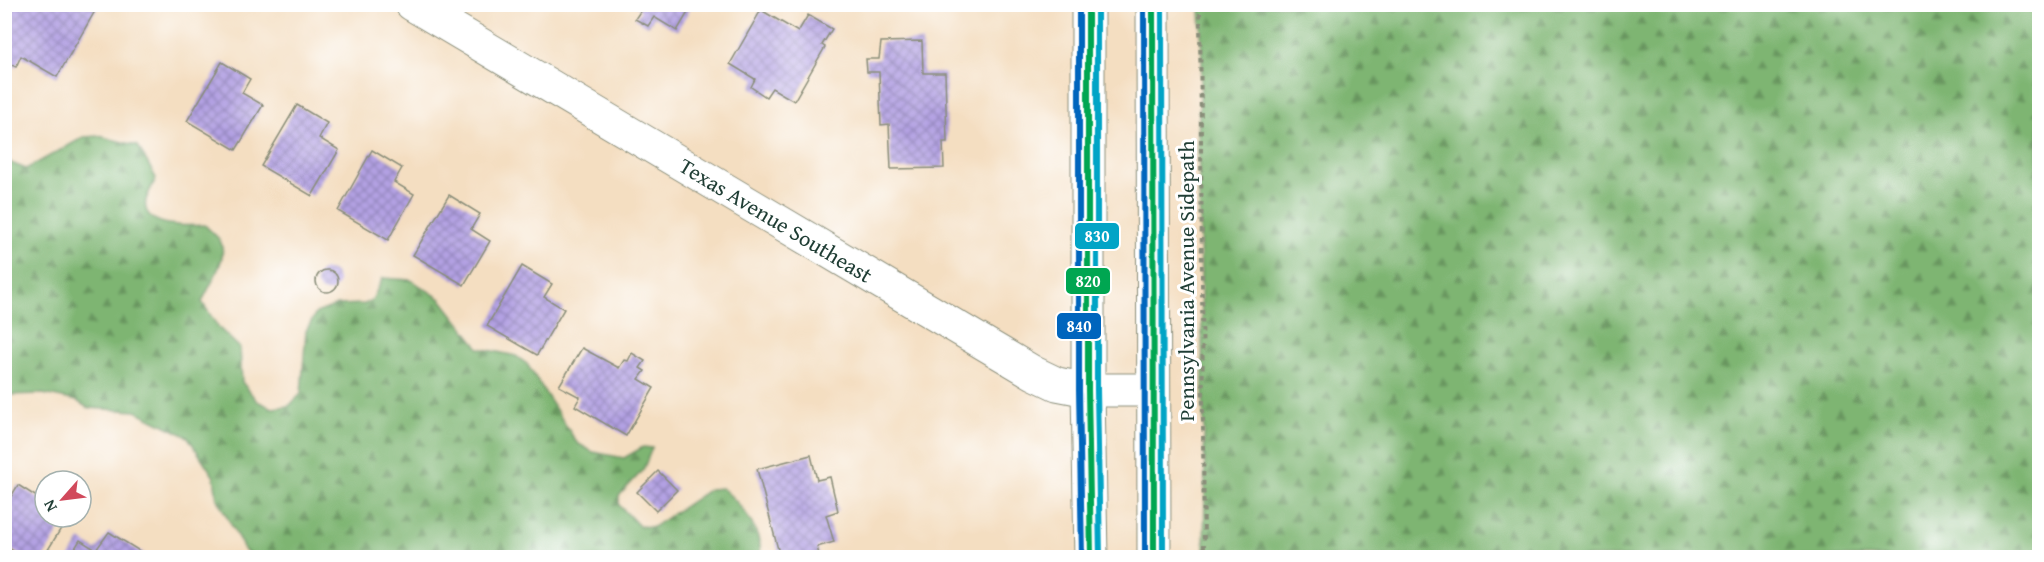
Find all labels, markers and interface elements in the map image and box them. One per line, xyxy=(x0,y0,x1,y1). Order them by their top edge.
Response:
street label: Pennsylvania Avenue Sidepath xyxy=(1170,140,1202,422)
street label: Texas Avenue Southeast xyxy=(673,150,879,291)
line badge: 830 xyxy=(1074,222,1120,250)
text: 830 xyxy=(1085,224,1109,248)
line badge: 820 xyxy=(1065,267,1111,295)
text: 820 xyxy=(1076,269,1100,293)
line badge: 840 xyxy=(1056,312,1102,340)
text: 840 xyxy=(1067,314,1091,338)
north arrow xyxy=(33,469,93,529)
text: N xyxy=(37,495,63,516)

